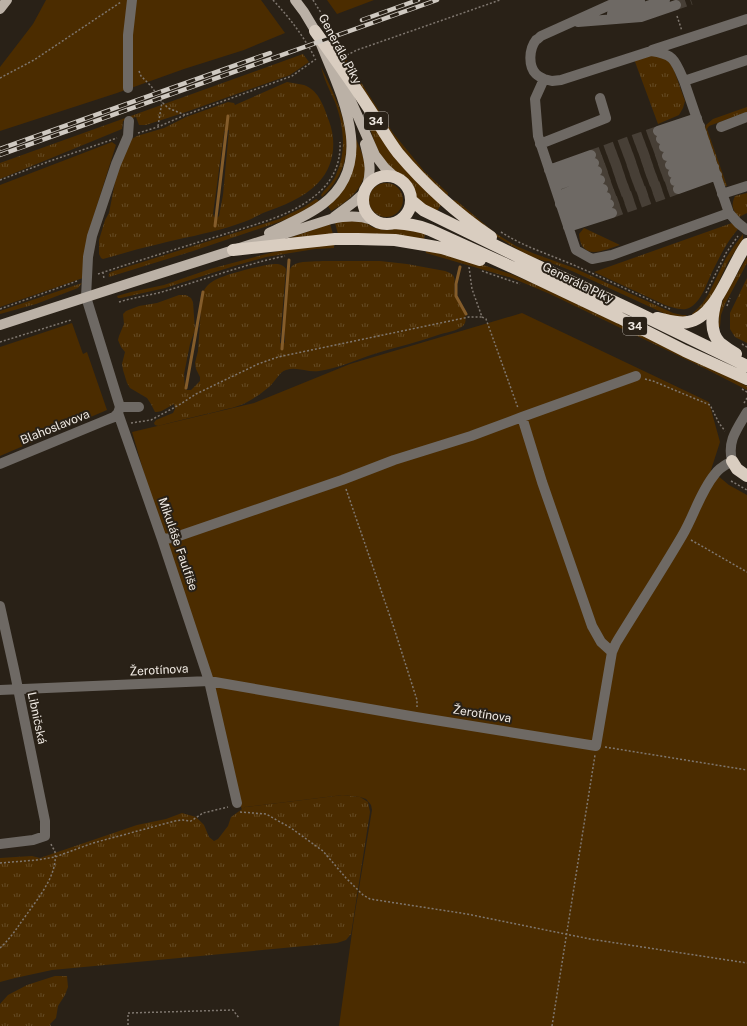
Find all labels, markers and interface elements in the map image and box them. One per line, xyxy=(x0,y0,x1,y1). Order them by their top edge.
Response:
street label: Generála Píky xyxy=(316,11,365,87)
road number: 34 xyxy=(364,112,388,130)
street label: Generála Píky xyxy=(540,260,616,307)
road number: 34 xyxy=(623,317,647,335)
street label: Blahoslavova xyxy=(18,407,92,447)
street label: Mikuláše Faulfiše xyxy=(155,496,201,593)
street label: Žerotínova xyxy=(129,661,189,679)
street label: Libničská xyxy=(25,691,49,745)
street label: Žerotínova xyxy=(452,702,512,726)

